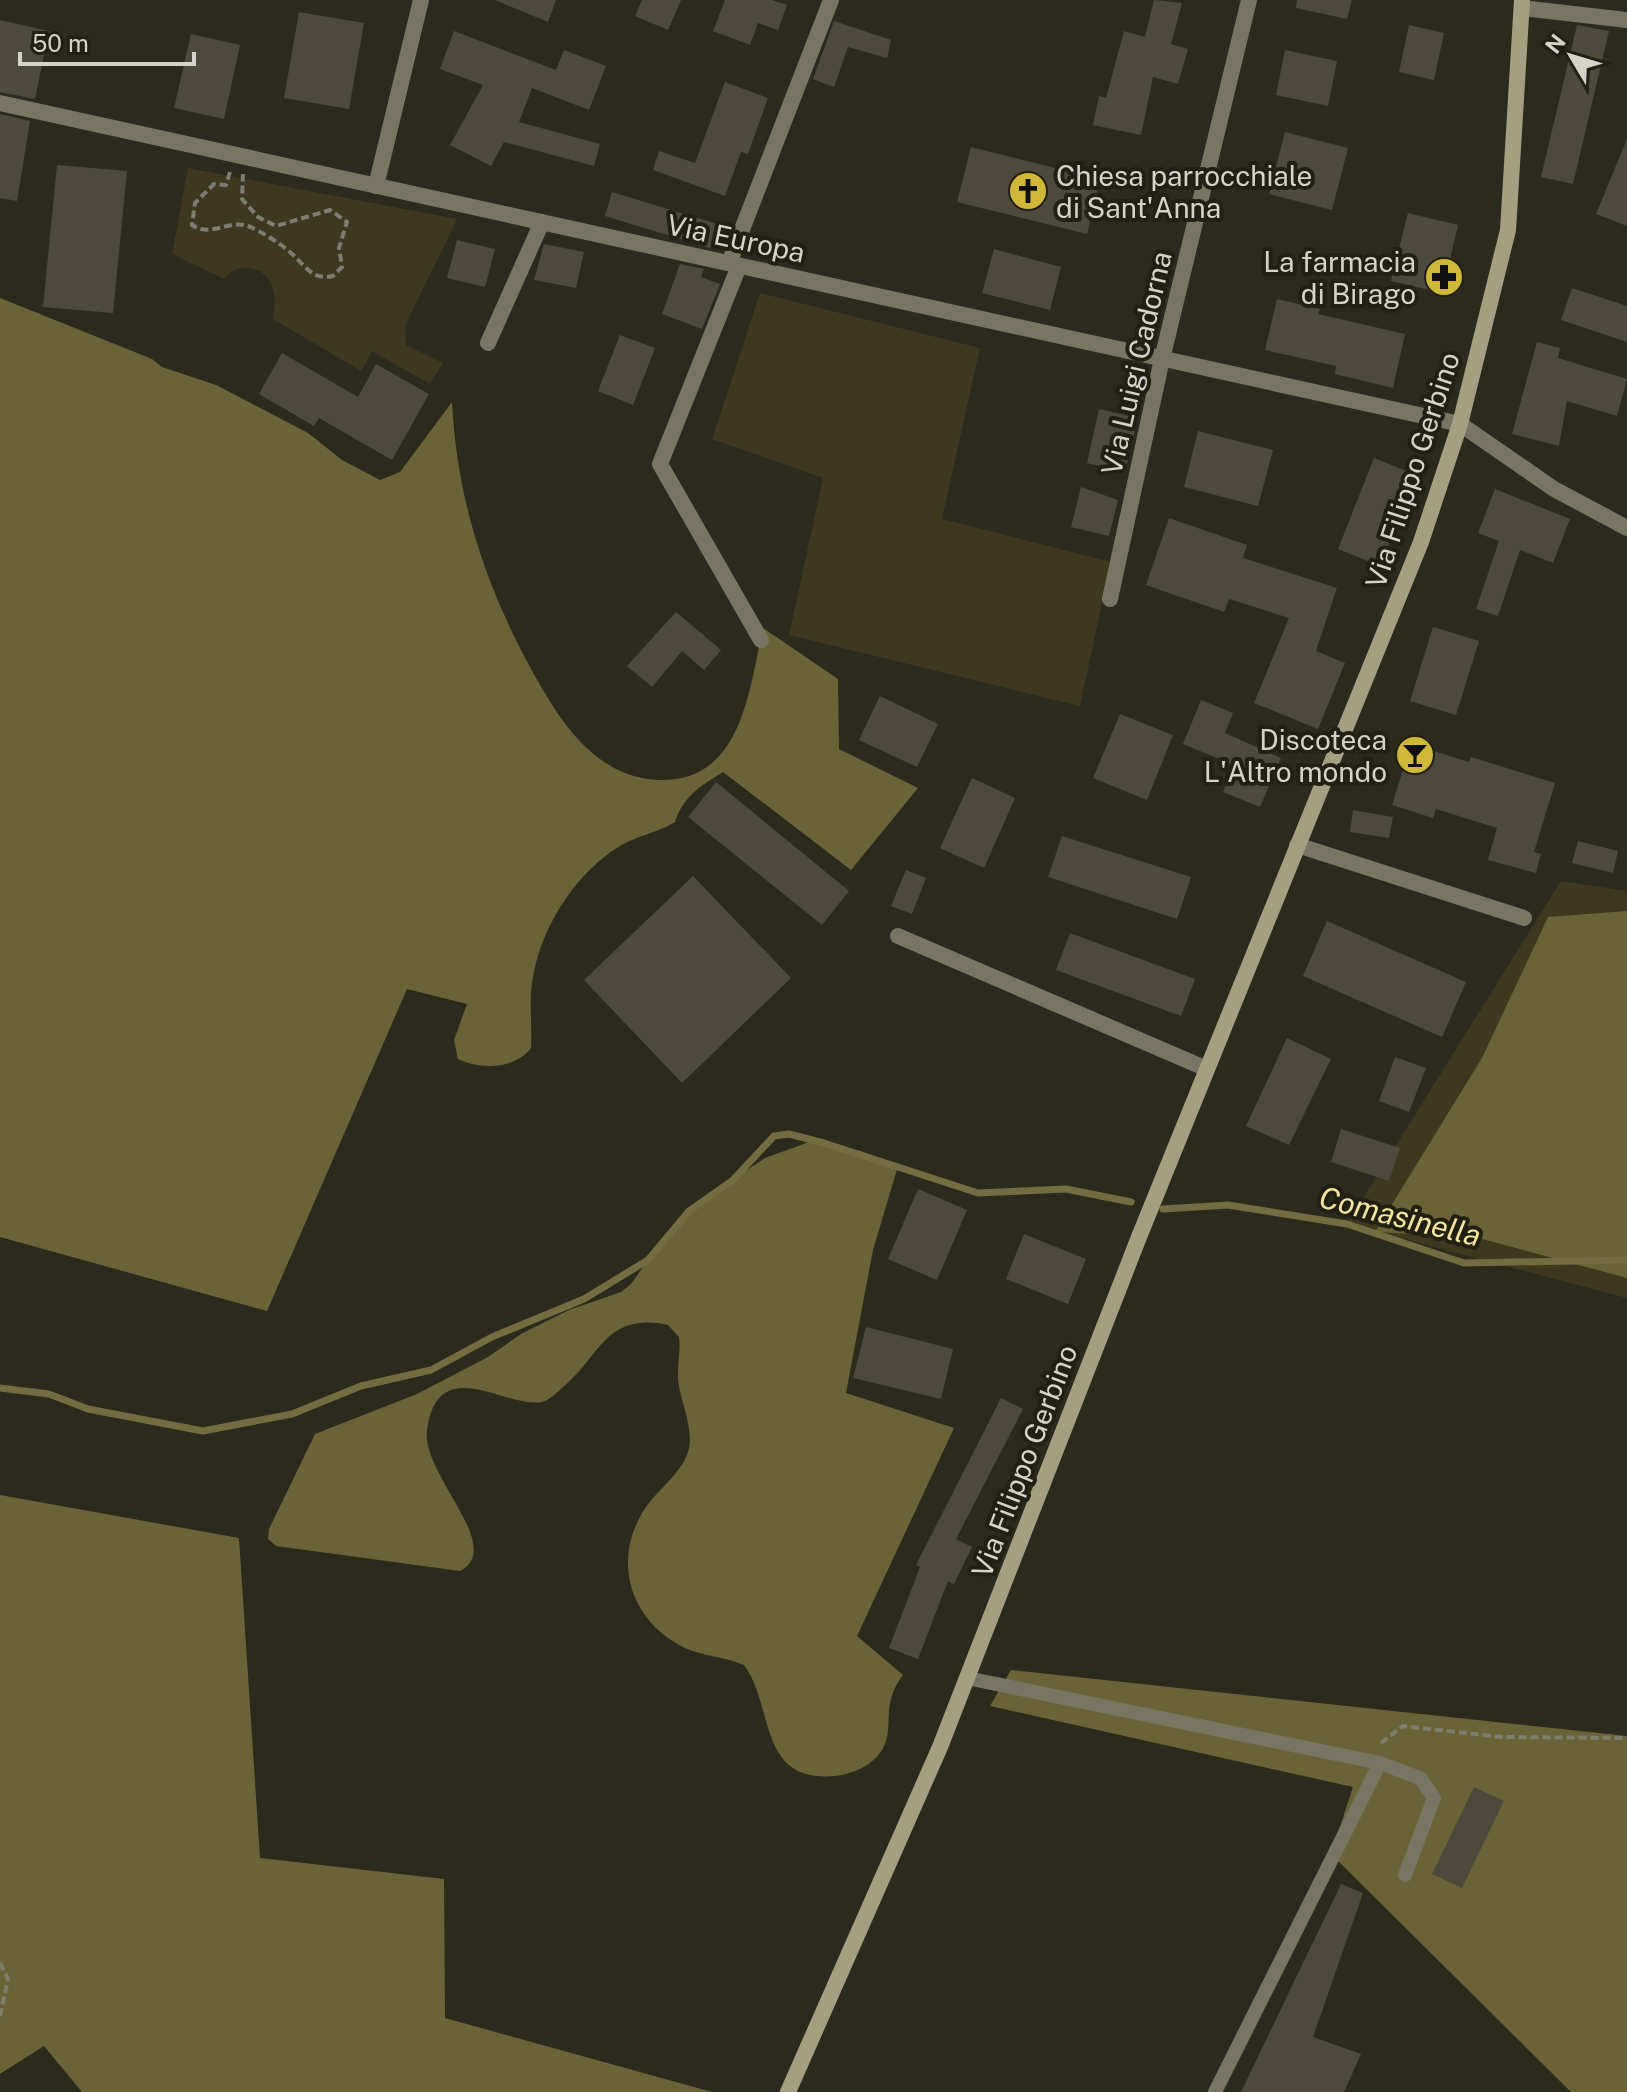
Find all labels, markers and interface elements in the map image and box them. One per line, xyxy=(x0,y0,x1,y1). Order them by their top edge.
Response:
scale bar xyxy=(20,16,194,66)
north arrow xyxy=(1531,16,1611,96)
text: 50 m xyxy=(32,29,89,57)
text: N xyxy=(1540,29,1571,58)
place label: Chiesa parrocchiale di Sant'Anna xyxy=(1056,159,1312,224)
church icon: Chiesa parrocchiale di Sant'Anna xyxy=(1007,170,1049,212)
street label: Via Europa xyxy=(664,207,808,269)
place label: La farmacia di Birago xyxy=(1263,245,1416,310)
street label: Via Luigi Cadorna xyxy=(1094,248,1178,478)
pharmacy icon: La farmacia di Birago xyxy=(1423,256,1465,298)
street label: Via Filippo Gerbino xyxy=(1358,348,1466,592)
place label: Discoteca L'Altro mondo xyxy=(1204,723,1387,788)
bar icon: Discoteca L'Altro mondo xyxy=(1394,734,1436,776)
water label: Comasinella xyxy=(1316,1179,1484,1253)
street label: Via Filippo Gerbino xyxy=(964,1340,1084,1582)

